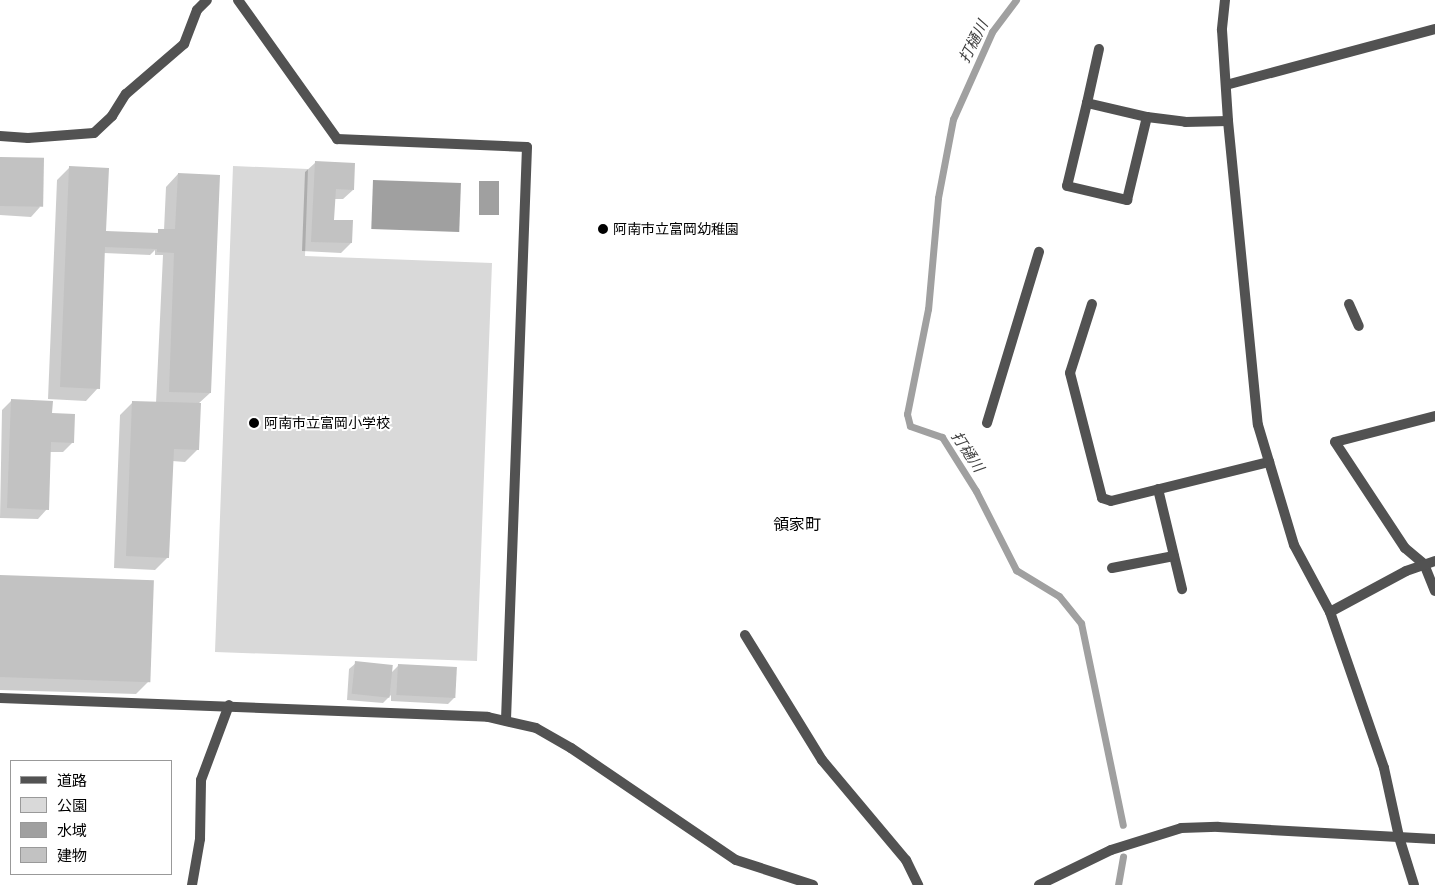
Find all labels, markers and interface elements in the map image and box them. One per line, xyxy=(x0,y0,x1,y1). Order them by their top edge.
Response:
water label: 打樋川 xyxy=(956,18,992,66)
place label: 阿南市立富岡幼稚園 xyxy=(613,221,739,237)
marker: 阿南市立富岡幼稚園 xyxy=(597,223,609,235)
place label: 阿南市立富岡小学校 xyxy=(264,415,390,431)
marker: 阿南市立富岡小学校 xyxy=(248,417,260,429)
water label: 打樋川 xyxy=(947,428,987,476)
district label: 領家町 xyxy=(773,515,821,535)
legend xyxy=(10,760,172,875)
text: 道路 xyxy=(57,771,87,791)
text: 公園 xyxy=(57,796,87,816)
text: 水域 xyxy=(57,821,87,841)
text: 建物 xyxy=(57,846,87,866)

